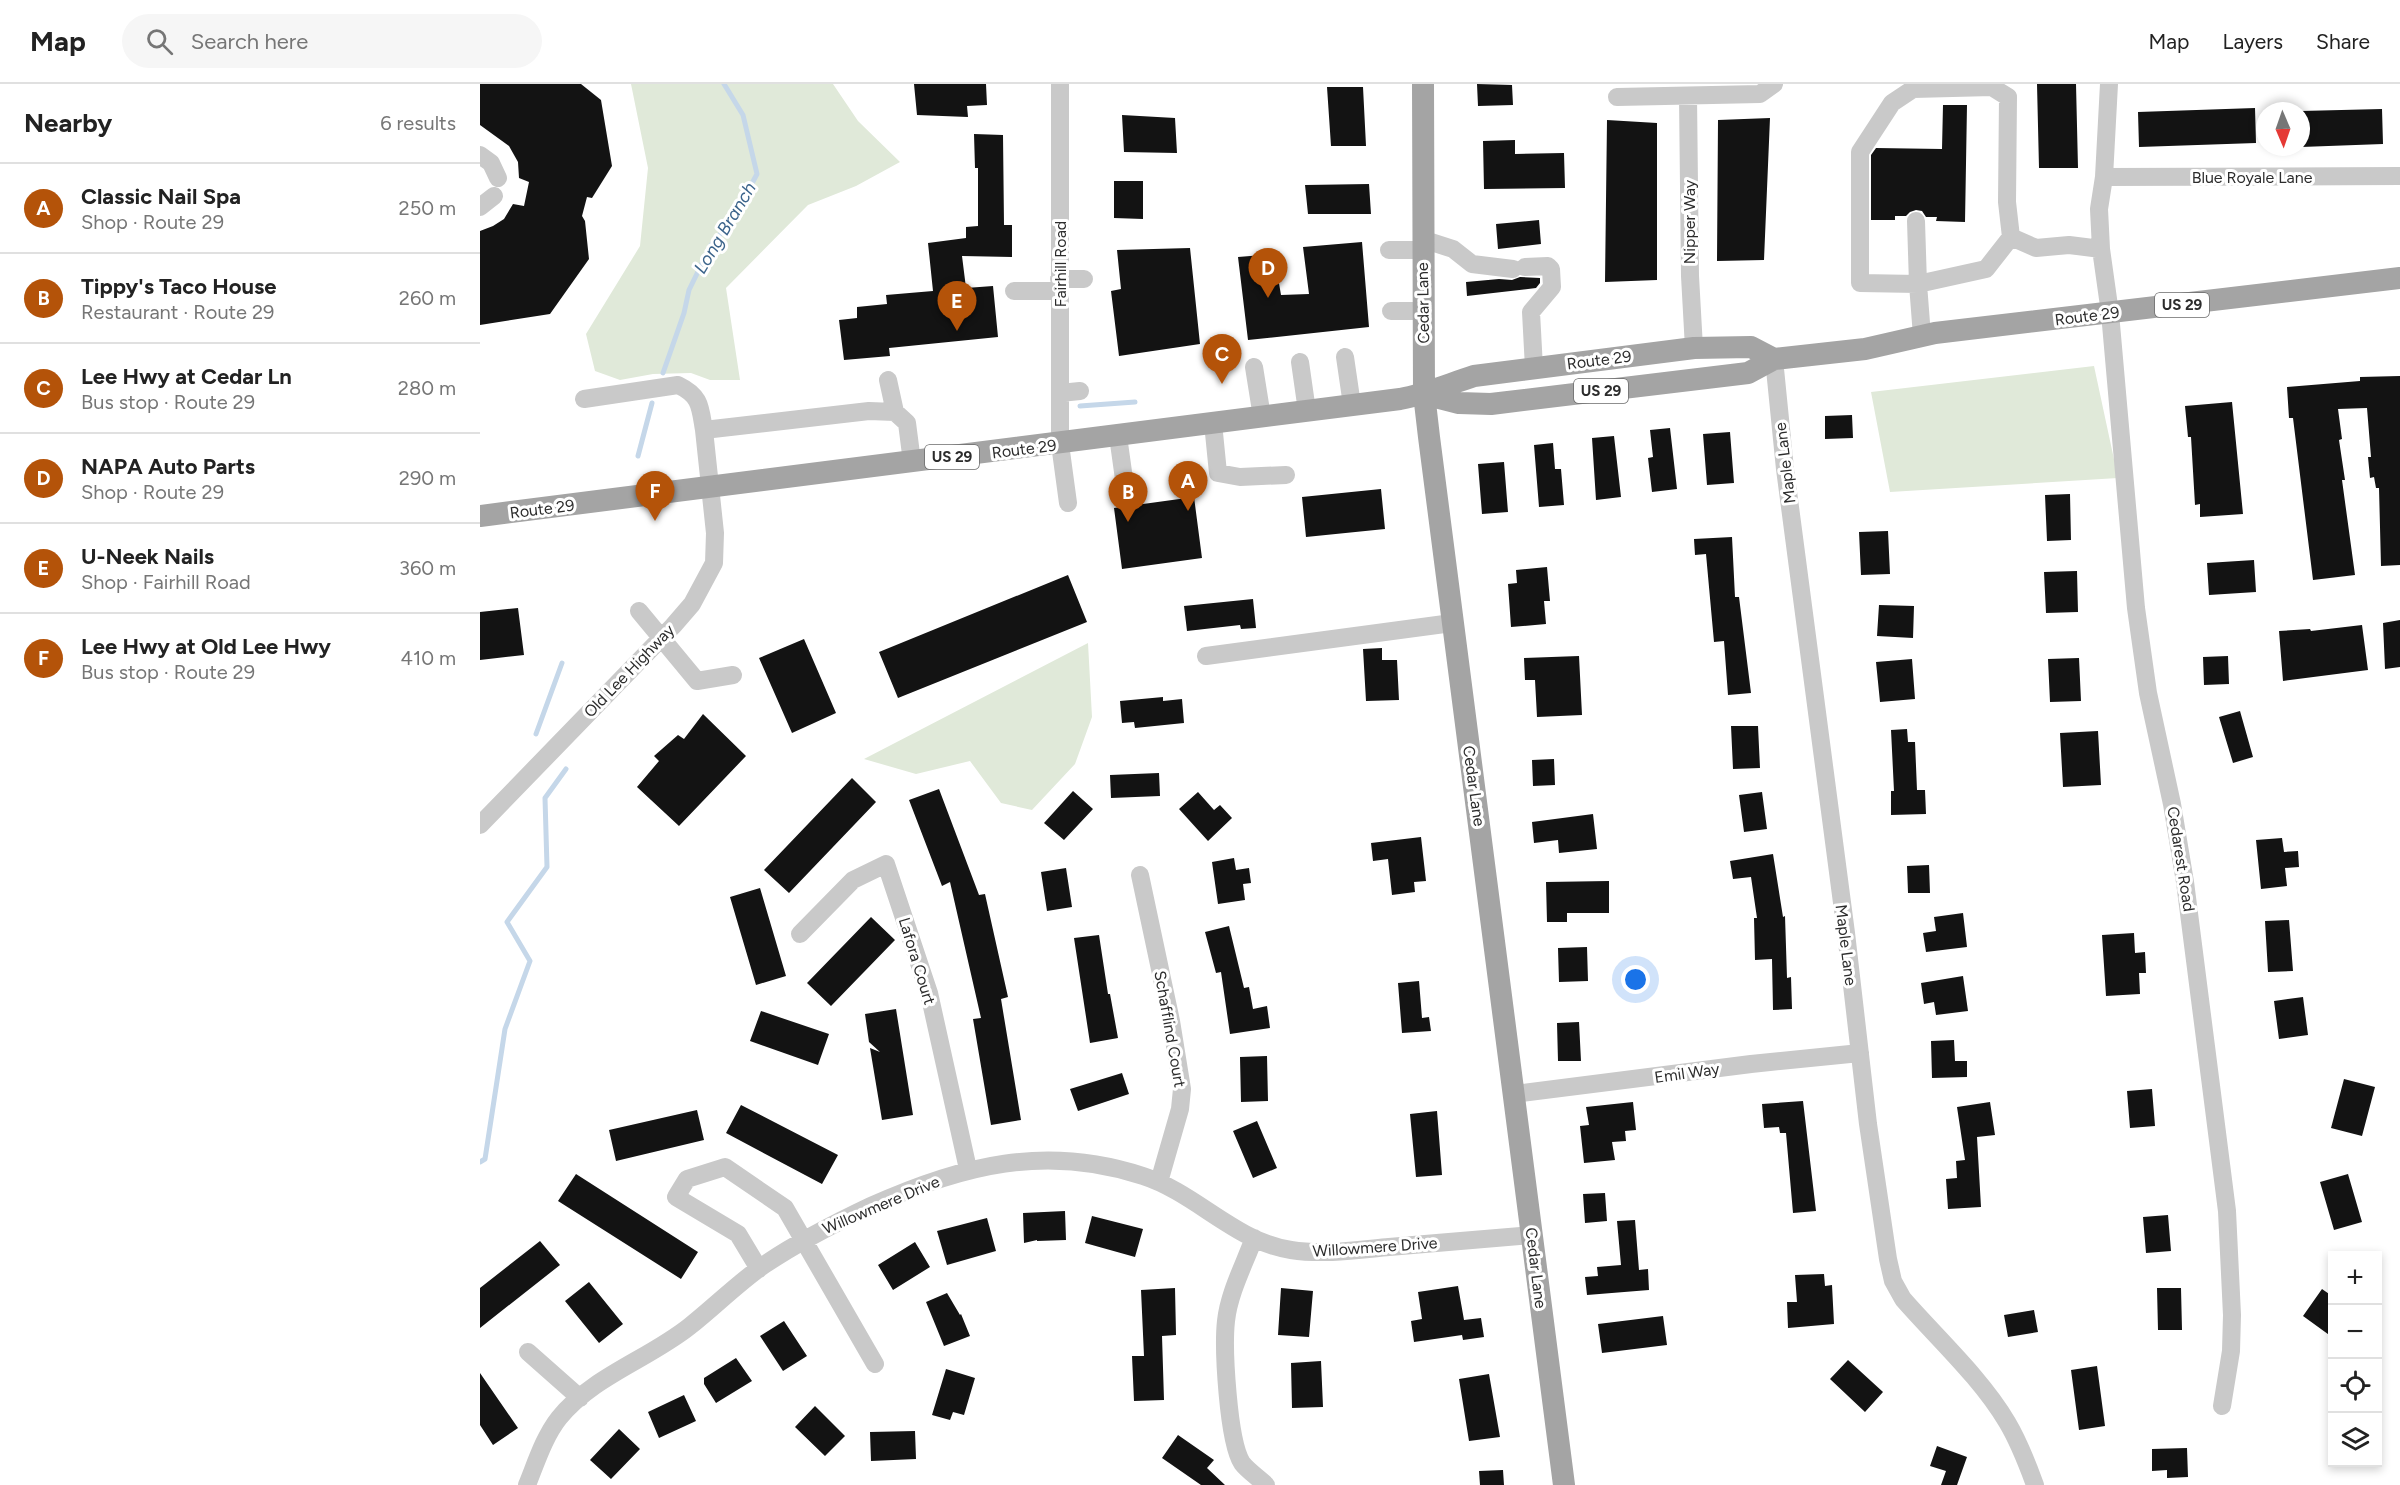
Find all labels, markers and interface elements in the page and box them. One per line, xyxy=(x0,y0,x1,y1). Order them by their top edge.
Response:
search box xyxy=(122,14,542,68)
text: Map xyxy=(30,24,86,58)
icon: search xyxy=(143,25,176,58)
text: Search here xyxy=(191,28,308,55)
text: Map xyxy=(2149,29,2189,54)
text: Layers xyxy=(2222,29,2283,54)
text: Share xyxy=(2316,29,2370,54)
north arrow xyxy=(2256,102,2310,156)
text: Nearby xyxy=(24,107,112,139)
text: 6 results xyxy=(380,111,456,135)
street label: Blue Royale Lane xyxy=(2192,168,2313,187)
water label: Long Branch xyxy=(689,178,761,278)
street label: Nipper Way xyxy=(1680,179,1699,264)
text: Classic Nail Spa xyxy=(81,183,241,210)
text: A xyxy=(36,196,51,220)
text: 250 m xyxy=(399,196,456,220)
text: Shop · Route 29 xyxy=(81,210,224,234)
street label: Fairhill Road xyxy=(1051,221,1070,307)
pin: D xyxy=(1248,248,1288,298)
street label: Cedar Lane xyxy=(1413,262,1433,344)
text: Tippy's Taco House xyxy=(81,273,277,300)
pin: E xyxy=(938,282,976,331)
text: B xyxy=(37,286,50,310)
text: 260 m xyxy=(399,286,456,310)
road number: US 29 xyxy=(2155,293,2209,317)
text: Restaurant · Route 29 xyxy=(81,300,274,324)
street label: Route 29 xyxy=(2054,303,2120,329)
pin: C xyxy=(1202,334,1242,384)
street label: Route 29 xyxy=(1566,347,1632,373)
text: Lee Hwy at Cedar Ln xyxy=(81,363,292,390)
text: C xyxy=(36,376,51,400)
text: 280 m xyxy=(398,376,456,400)
road number: US 29 xyxy=(1574,379,1628,403)
text: Bus stop · Route 29 xyxy=(81,390,255,414)
street label: Maple Lane xyxy=(1771,421,1799,505)
street label: Route 29 xyxy=(991,436,1057,462)
road number: US 29 xyxy=(925,445,979,469)
text: NAPA Auto Parts xyxy=(81,453,255,480)
pin: A xyxy=(1168,462,1208,511)
text: D xyxy=(37,466,51,490)
text: 290 m xyxy=(399,466,456,490)
pin: F xyxy=(636,472,675,521)
pin: B xyxy=(1108,472,1148,522)
text: Shop · Route 29 xyxy=(81,480,224,504)
street label: Route 29 xyxy=(509,496,575,522)
text: U-Neek Nails xyxy=(81,543,214,570)
text: E xyxy=(38,556,49,580)
text: 360 m xyxy=(399,556,456,580)
text: Shop · Fairhill Road xyxy=(81,570,251,594)
street label: Old Lee Highway xyxy=(580,620,679,721)
text: Lee Hwy at Old Lee Hwy xyxy=(81,633,331,660)
text: F xyxy=(38,646,49,670)
text: 410 m xyxy=(401,646,456,670)
text: Bus stop · Route 29 xyxy=(81,660,255,684)
street label: Cedar Lane xyxy=(1459,744,1489,828)
street label: Cedarest Road xyxy=(2163,805,2199,913)
street label: Maple Lane xyxy=(1832,903,1860,987)
street label: Lafora Court xyxy=(895,915,939,1007)
your location xyxy=(1621,965,1650,994)
street label: Schafflind Court xyxy=(1150,969,1190,1089)
street label: Emil Way xyxy=(1653,1059,1721,1087)
street label: Willowmere Drive xyxy=(820,1172,943,1238)
street label: Cedar Lane xyxy=(1522,1226,1550,1310)
street label: Willowmere Drive xyxy=(1312,1233,1438,1261)
map controls xyxy=(2328,1251,2382,1467)
button: + xyxy=(2328,1251,2382,1305)
button: − xyxy=(2328,1305,2382,1359)
button: locate xyxy=(2328,1359,2382,1413)
button: layers xyxy=(2328,1413,2382,1467)

